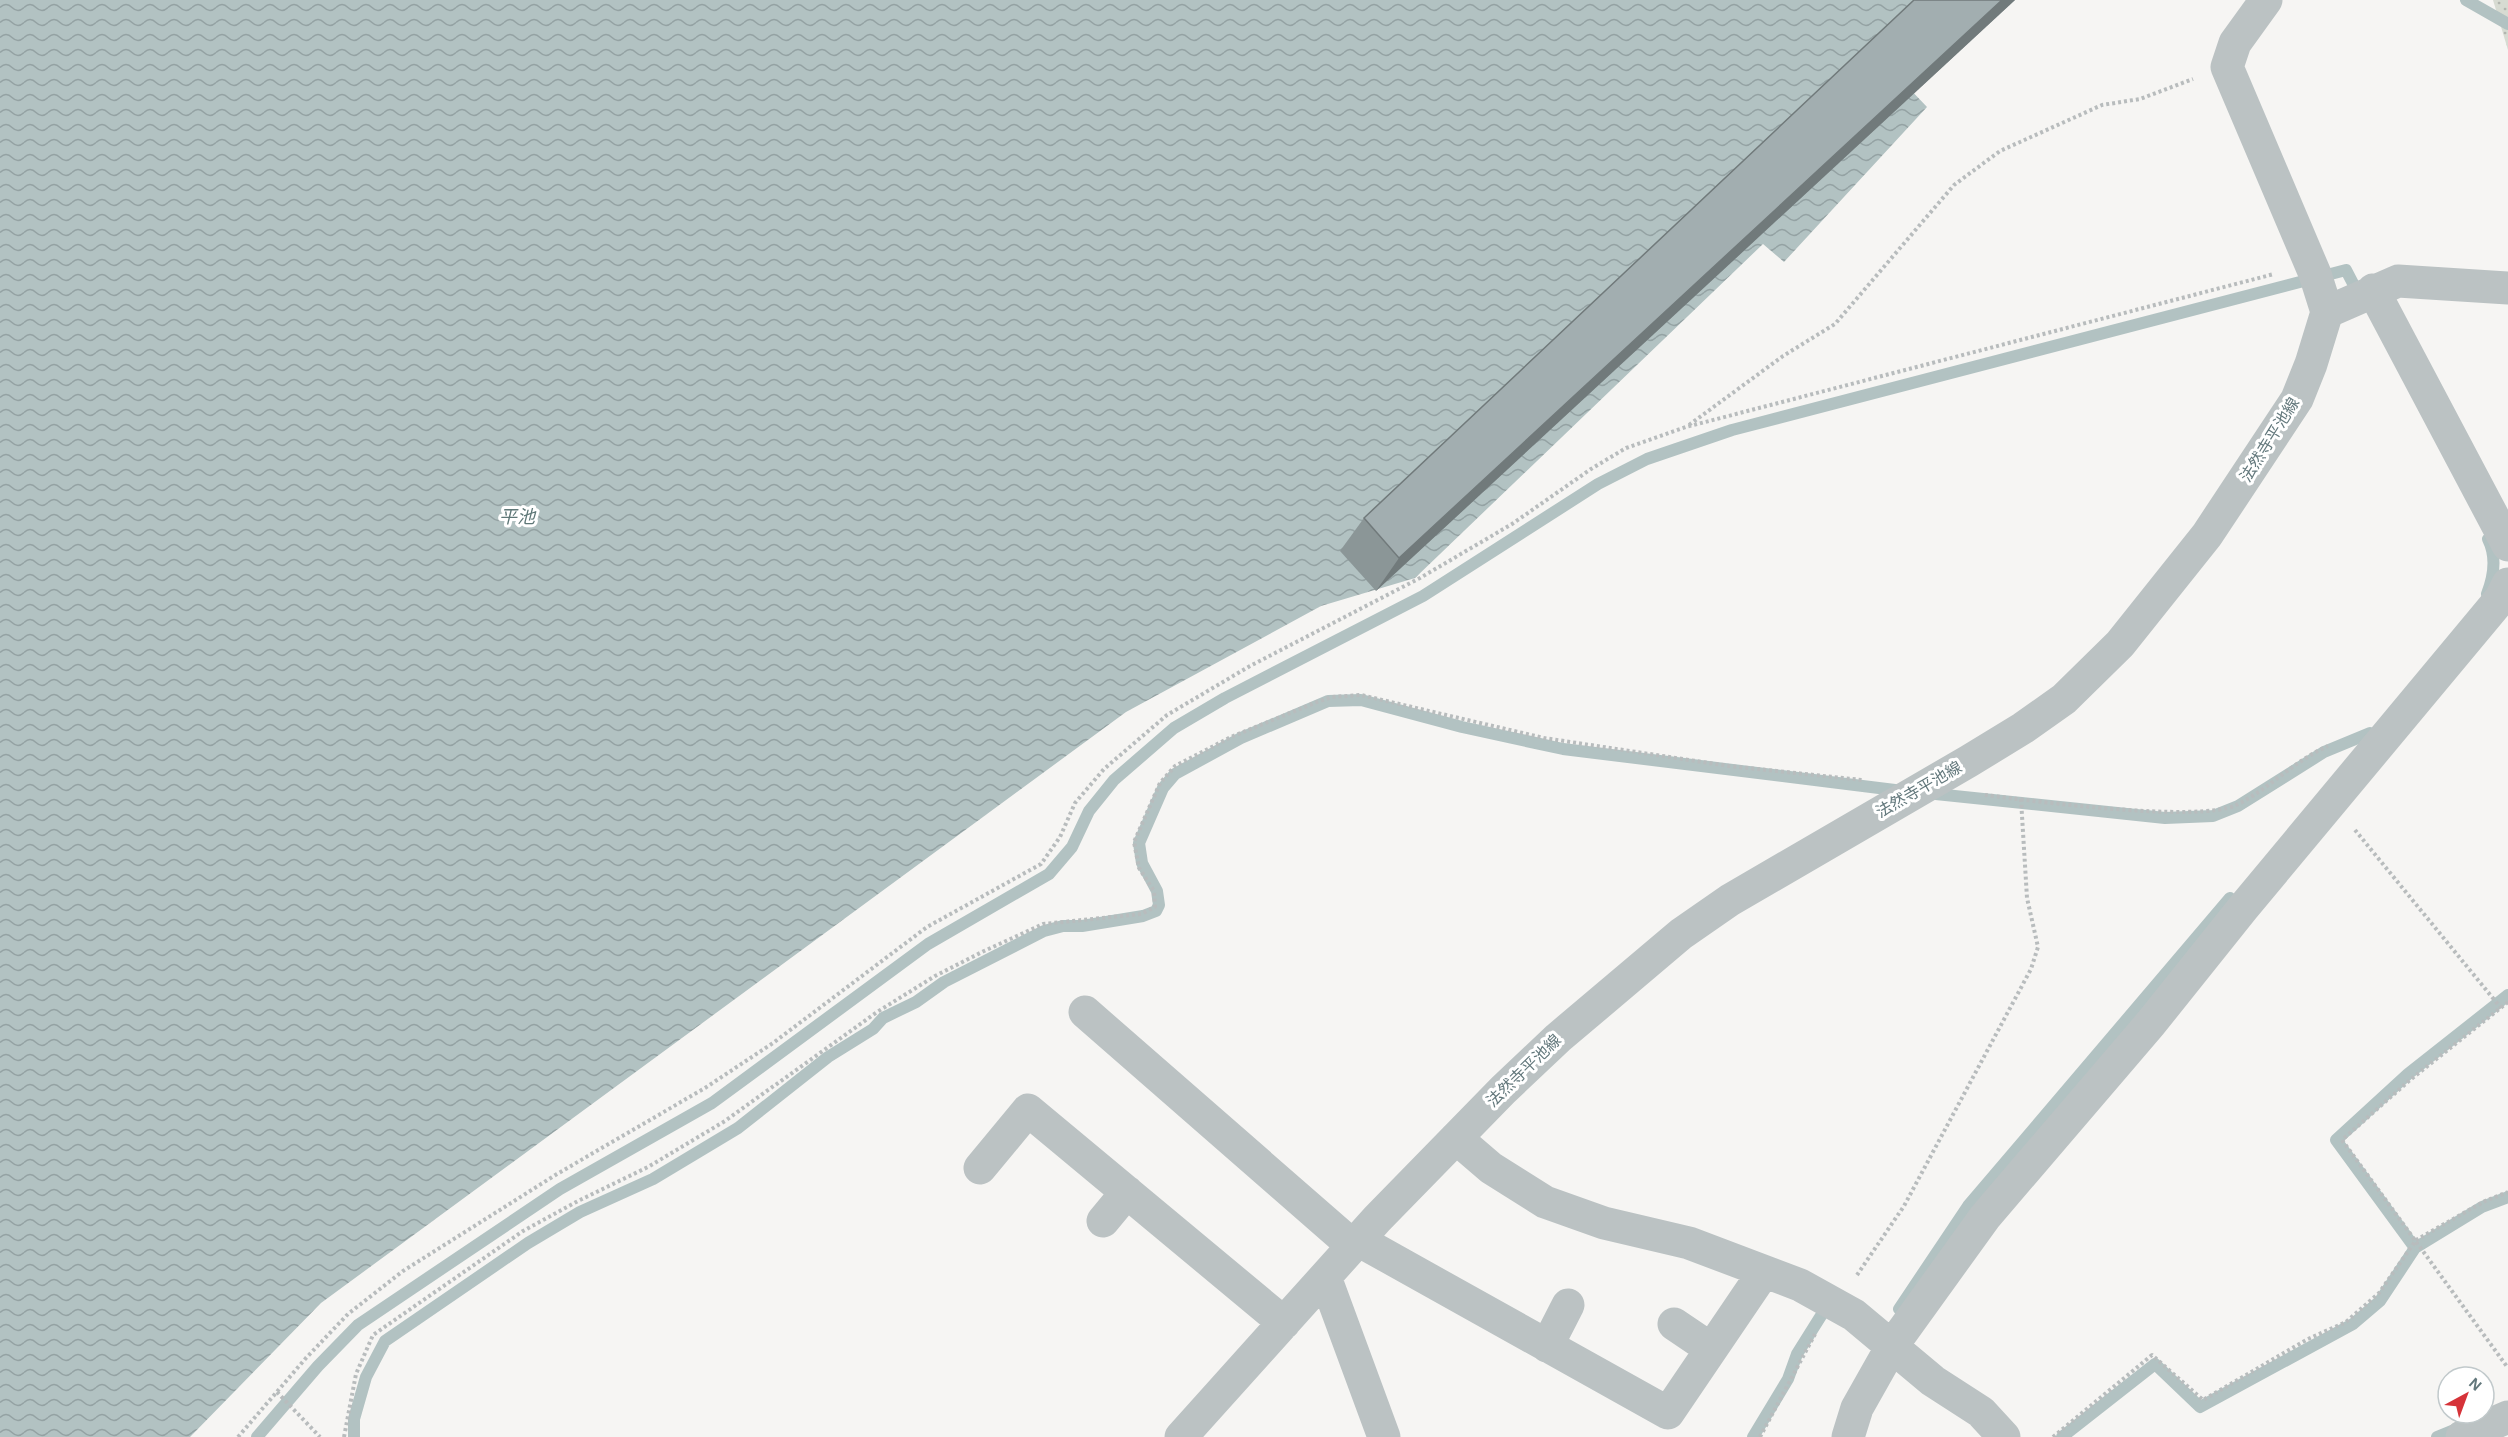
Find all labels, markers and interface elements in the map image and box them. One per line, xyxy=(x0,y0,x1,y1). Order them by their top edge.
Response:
street label: 法然寺平池線 xyxy=(2237,395,2302,485)
water label: 平池 xyxy=(499,507,537,527)
street label: 法然寺平池線 xyxy=(1873,758,1965,821)
street label: 法然寺平池線 xyxy=(1483,1031,1564,1110)
north arrow xyxy=(2436,1365,2496,1425)
text: N xyxy=(2466,1375,2485,1394)

